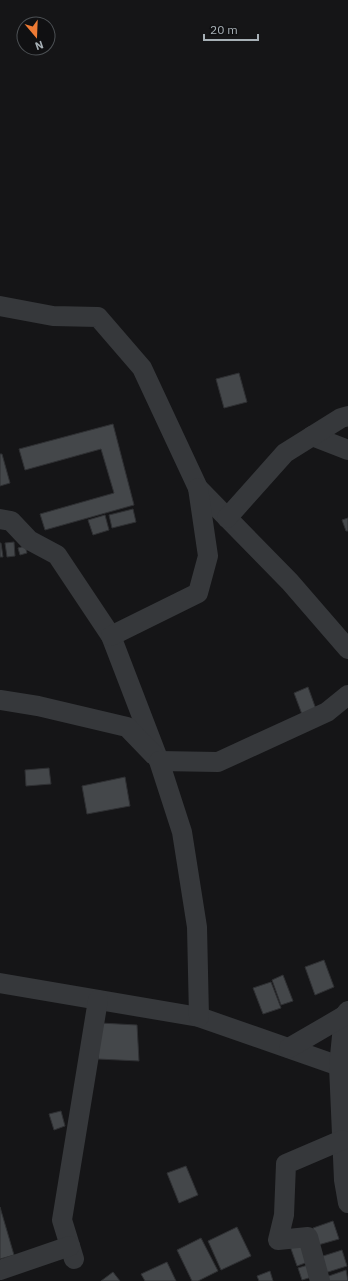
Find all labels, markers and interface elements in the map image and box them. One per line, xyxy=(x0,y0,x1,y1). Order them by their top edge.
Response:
north arrow xyxy=(16,16,56,56)
scale bar xyxy=(204,16,258,42)
text: 20 m xyxy=(210,22,238,37)
text: N xyxy=(33,38,45,53)

